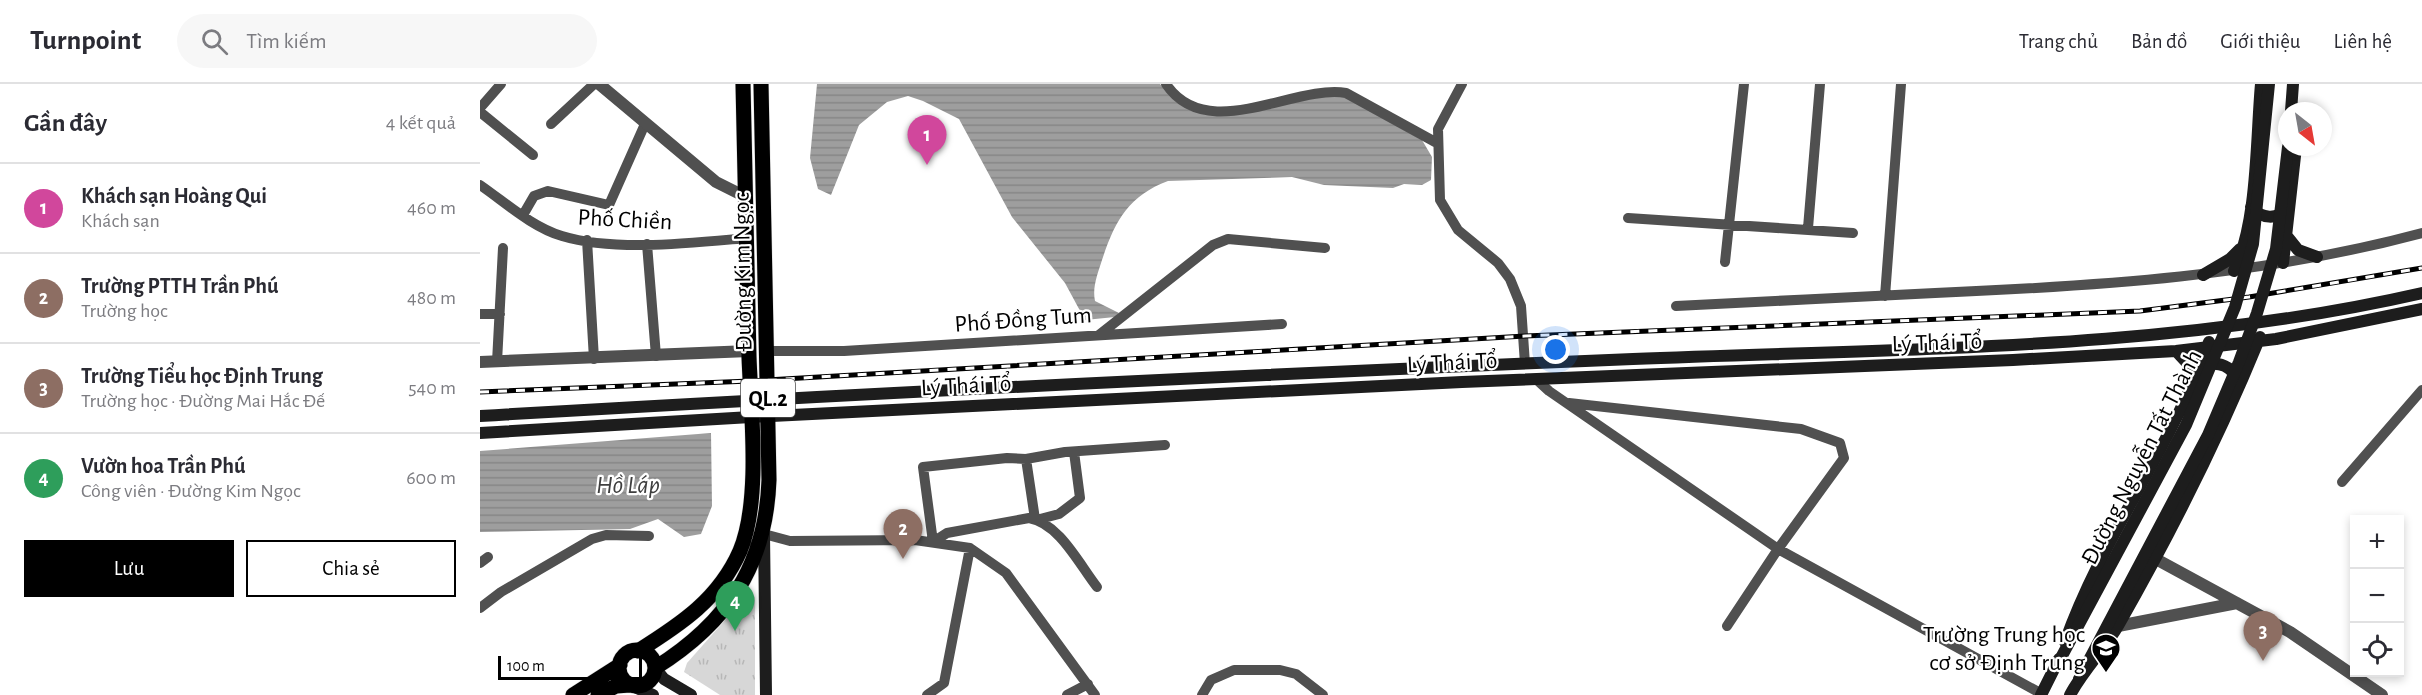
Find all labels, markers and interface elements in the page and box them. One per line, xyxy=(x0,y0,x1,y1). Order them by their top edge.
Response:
search box xyxy=(177,14,597,68)
icon: search xyxy=(198,25,231,58)
text: Turnpoint xyxy=(30,27,141,55)
text: Tìm kiếm xyxy=(246,30,327,52)
text: Trang chủ xyxy=(2019,31,2098,52)
text: Bản đồ xyxy=(2131,31,2187,52)
text: Giới thiệu xyxy=(2220,31,2301,52)
text: Liên hệ xyxy=(2334,31,2392,52)
north arrow xyxy=(2278,102,2332,156)
text: Gần đây xyxy=(24,110,107,136)
text: 4 kết quả xyxy=(386,113,456,133)
pin: 1 xyxy=(908,116,946,165)
text: Khách sạn Hoàng Qui xyxy=(81,185,267,207)
street label: Đường Kim Ngọc xyxy=(730,192,756,352)
text: 1 xyxy=(40,198,47,218)
text: 460 m xyxy=(407,198,456,218)
street label: Phố Chiền xyxy=(577,206,673,234)
text: Khách sạn xyxy=(81,211,160,231)
text: Trường PTTH Trần Phú xyxy=(81,275,278,297)
text: 2 xyxy=(39,288,48,308)
text: 480 m xyxy=(407,288,456,308)
text: Trường học xyxy=(81,301,168,321)
street label: Phố Đồng Tum xyxy=(954,303,1092,337)
street label: Lý Thái Tổ xyxy=(1891,328,1983,357)
your location xyxy=(1541,335,1570,364)
street label: Đường Nguyễn Tất Thành xyxy=(2076,346,2207,569)
street label: Lý Thái Tổ xyxy=(1406,348,1498,377)
text: Trường Tiểu học Định Trung xyxy=(81,365,323,387)
street label: Lý Thái Tổ xyxy=(920,371,1012,400)
text: 3 xyxy=(39,378,48,398)
text: 540 m xyxy=(408,378,456,398)
road number: QL.2 xyxy=(741,379,795,417)
text: Trường học · Đường Mai Hắc Đế xyxy=(81,391,325,411)
text: Vườn hoa Trần Phú xyxy=(81,455,245,477)
text: 4 xyxy=(38,468,49,488)
text: 600 m xyxy=(406,468,456,488)
water label: Hồ Láp xyxy=(596,472,660,498)
text: Công viên · Đường Kim Ngọc xyxy=(81,481,301,501)
pin: 2 xyxy=(884,510,922,559)
map controls xyxy=(2350,515,2404,677)
button: + xyxy=(2350,515,2404,569)
button: Lưu xyxy=(24,540,234,597)
button: Chia sẻ xyxy=(246,540,456,597)
button: − xyxy=(2350,569,2404,623)
pin: 4 xyxy=(716,582,754,631)
pin: 3 xyxy=(2244,612,2282,661)
place label: Trường Trung học cơ sở Định Trung xyxy=(1923,623,2085,675)
button: locate xyxy=(2350,623,2404,677)
school or university icon: Trường Trung học cơ sở Định Trung xyxy=(2090,632,2122,674)
scale bar xyxy=(498,653,642,680)
text: 100 m xyxy=(507,658,545,674)

